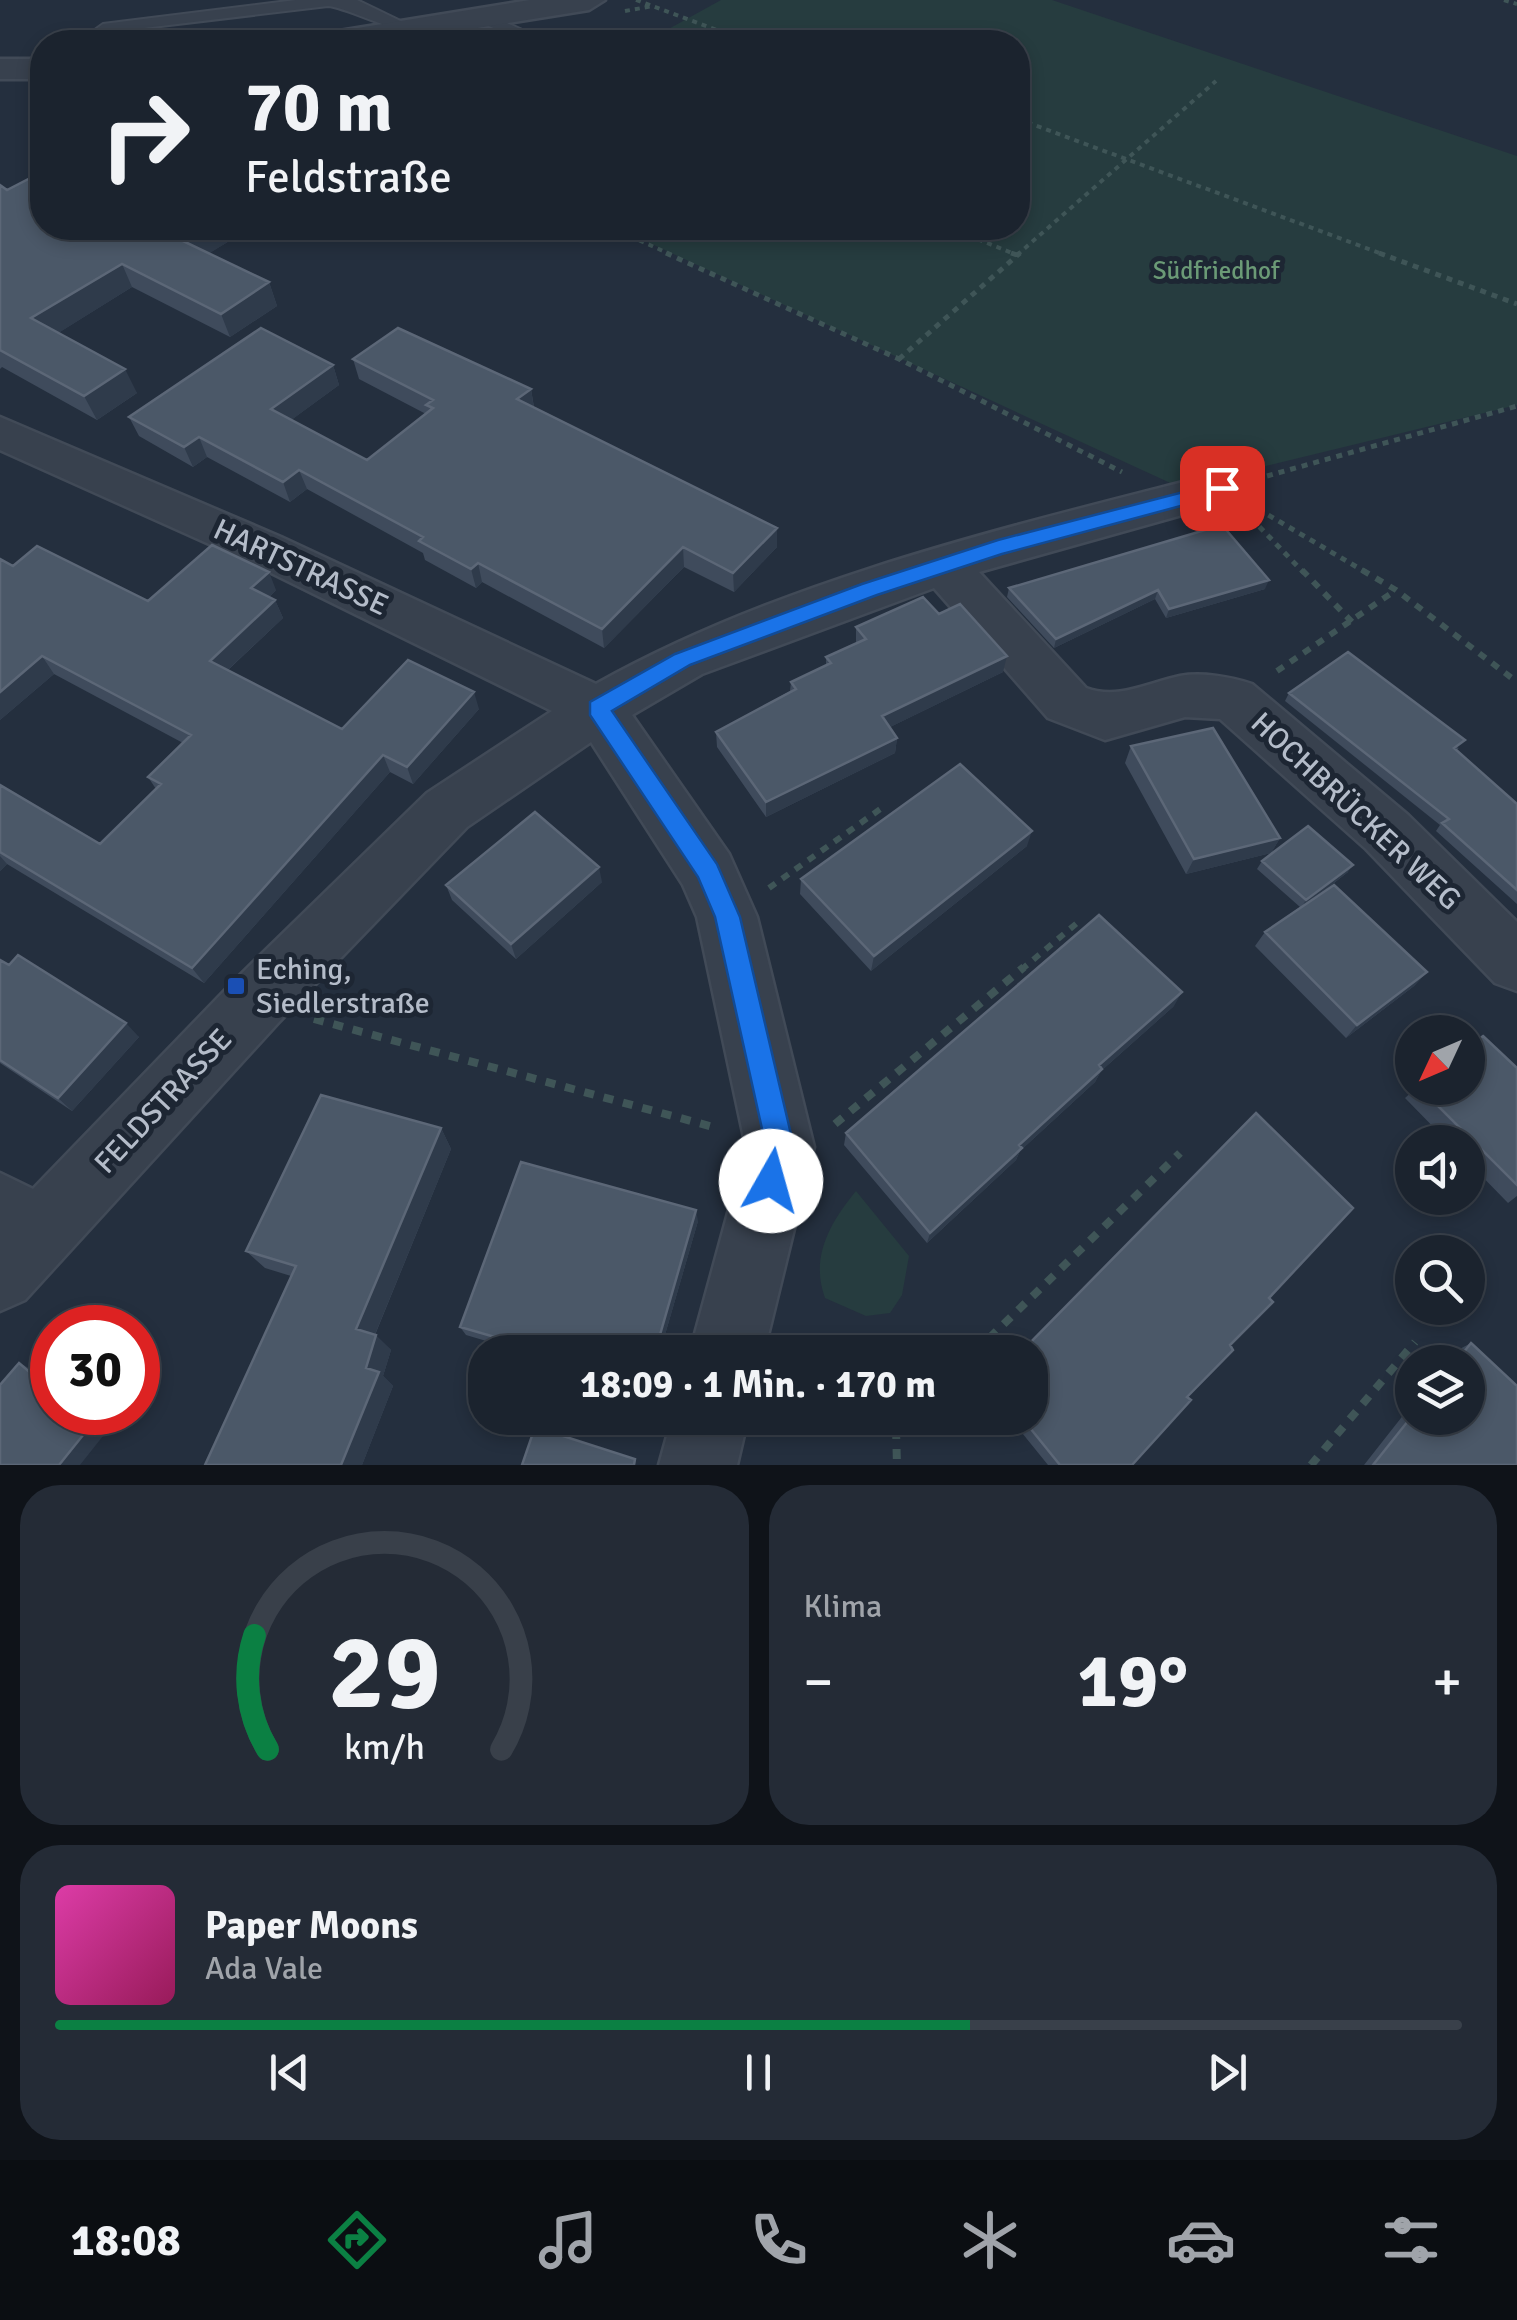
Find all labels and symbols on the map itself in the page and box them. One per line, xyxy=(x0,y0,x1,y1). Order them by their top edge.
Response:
park label: Südfriedhof xyxy=(1153,255,1281,286)
pin xyxy=(1180,446,1265,531)
street label: HARTSTRASSE xyxy=(208,511,394,624)
street label: HOCHBRÜCKER WEG xyxy=(1243,705,1468,918)
place label: Eching, Siedlerstraße xyxy=(256,951,430,1022)
marker: Eching, Siedlerstraße xyxy=(225,975,247,997)
north arrow xyxy=(1395,1015,1485,1105)
street label: FELDSTRASSE xyxy=(87,1021,240,1182)
position arrow xyxy=(719,1129,823,1233)
speed limit sign: 30 xyxy=(30,1305,160,1435)

